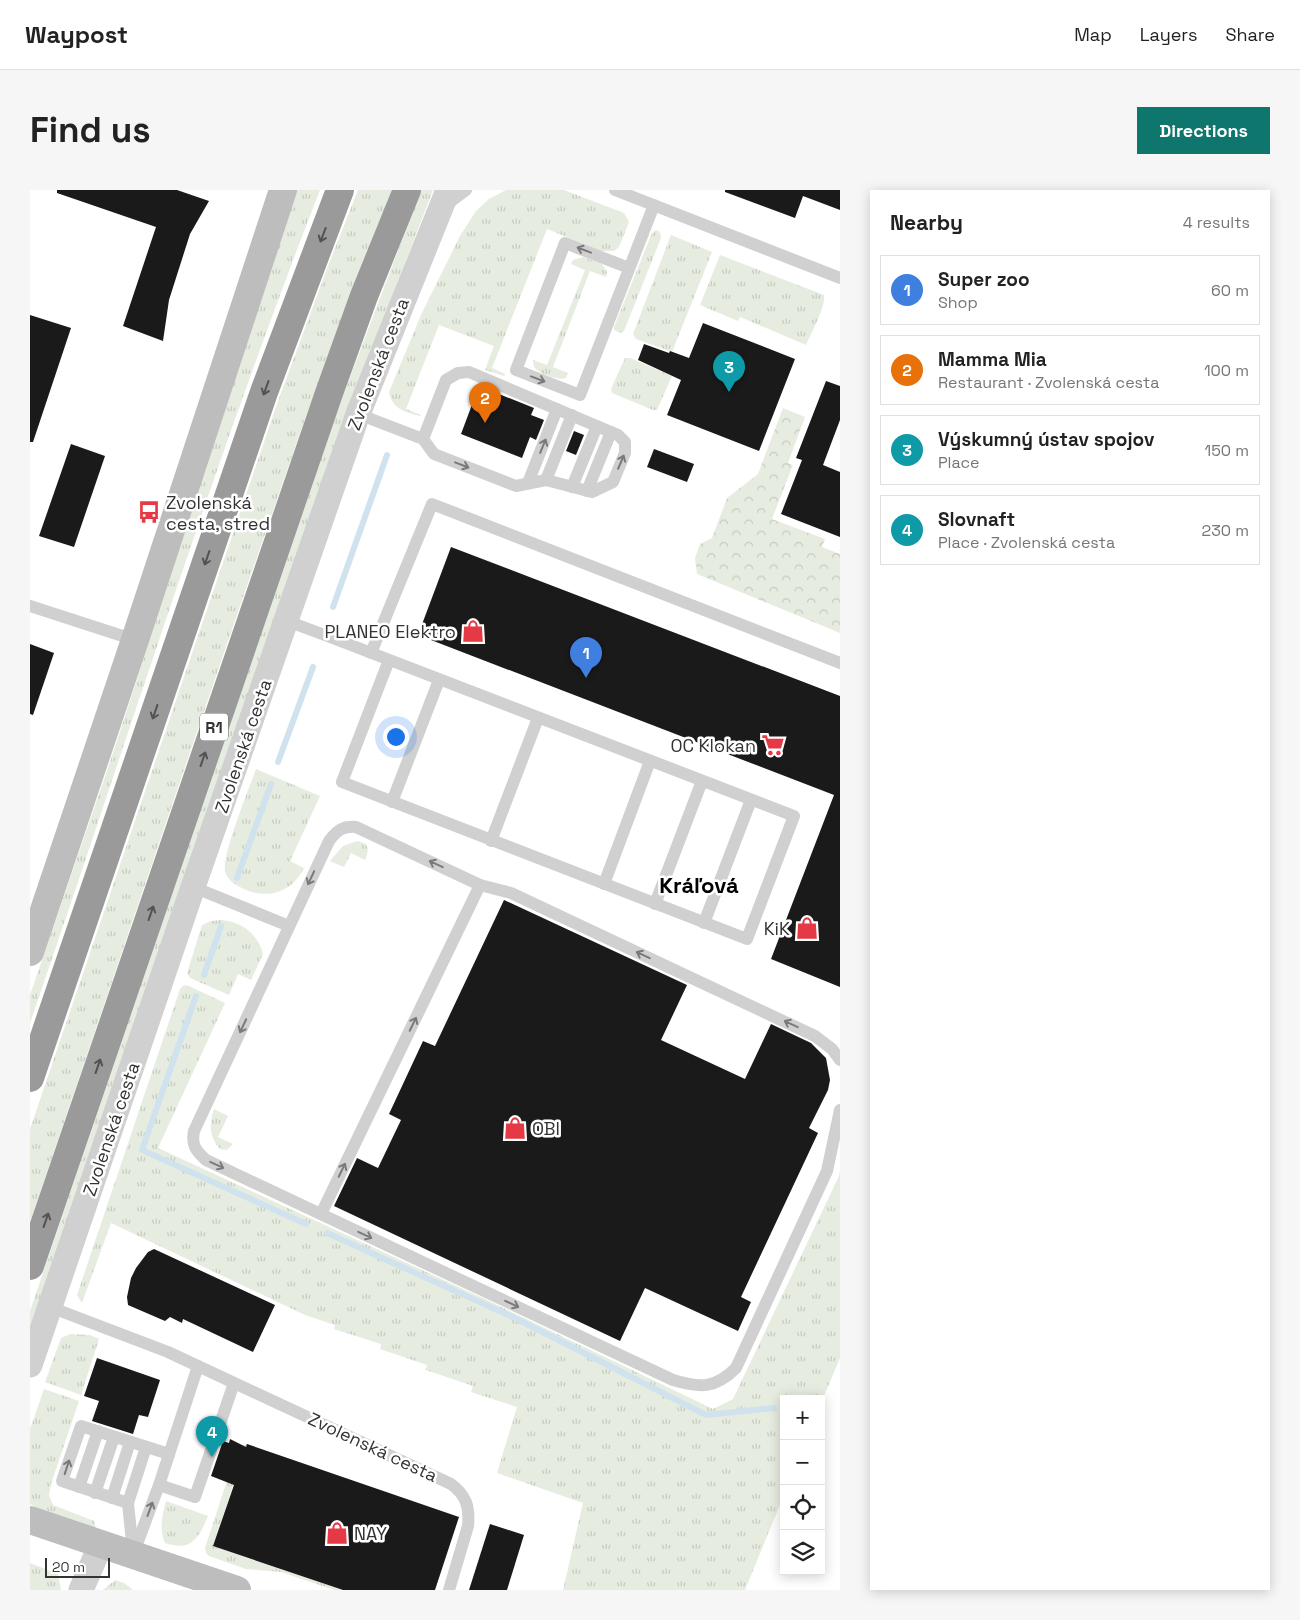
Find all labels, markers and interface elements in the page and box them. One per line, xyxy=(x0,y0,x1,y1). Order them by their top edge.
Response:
text: Waypost xyxy=(25,19,128,50)
text: Map xyxy=(1074,23,1112,46)
text: Layers xyxy=(1140,23,1197,46)
text: Share xyxy=(1225,23,1275,46)
button: Directions xyxy=(1137,107,1270,154)
text: Find us xyxy=(30,108,151,152)
text: Nearby xyxy=(890,209,963,236)
text: 4 results xyxy=(1183,212,1250,233)
one-way arrow xyxy=(317,228,326,243)
one-way arrow xyxy=(577,245,592,255)
text: Super zoo xyxy=(938,267,1030,292)
text: 1 xyxy=(903,280,911,301)
text: 60 m xyxy=(1211,280,1249,301)
text: Shop xyxy=(938,292,978,313)
street label: Zvolenská cesta xyxy=(342,295,414,433)
text: Mamma Mia xyxy=(938,347,1047,372)
pin: 3 xyxy=(713,351,745,392)
text: 2 xyxy=(902,360,912,381)
text: 100 m xyxy=(1204,360,1249,381)
text: Restaurant · Zvolenská cesta xyxy=(938,372,1159,393)
one-way arrow xyxy=(530,375,545,384)
one-way arrow xyxy=(261,380,270,395)
pin: 2 xyxy=(469,382,501,423)
text: Výskumný ústav spojov xyxy=(938,427,1154,452)
one-way arrow xyxy=(538,439,548,454)
text: 3 xyxy=(902,440,912,461)
text: 150 m xyxy=(1205,440,1249,461)
text: Place xyxy=(938,452,980,473)
one-way arrow xyxy=(617,455,627,470)
one-way arrow xyxy=(454,461,469,470)
place label: Zvolenská cesta, stred xyxy=(166,491,270,535)
bus stop icon: Zvolenská cesta, stred xyxy=(136,499,162,525)
text: Slovnaft xyxy=(938,507,1015,532)
text: 4 xyxy=(902,520,912,541)
text: 230 m xyxy=(1202,520,1249,541)
text: Place · Zvolenská cesta xyxy=(938,532,1115,553)
one-way arrow xyxy=(202,550,212,566)
shop icon: PLANEO Elektro xyxy=(460,618,486,644)
place label: PLANEO Elektro xyxy=(325,620,456,643)
pin: 1 xyxy=(570,637,602,678)
street label: Zvolenská cesta xyxy=(209,676,277,816)
one-way arrow xyxy=(150,703,159,719)
road number: R1 xyxy=(200,714,228,740)
your location xyxy=(383,724,409,750)
supermarket icon: OC Klokan xyxy=(760,732,786,758)
place label: OC Klokan xyxy=(670,734,756,757)
one-way arrow xyxy=(199,752,208,767)
one-way arrow xyxy=(428,859,443,869)
one-way arrow xyxy=(306,870,316,885)
district label: Kráľová xyxy=(659,871,739,899)
one-way arrow xyxy=(147,905,156,921)
shop icon: KiK xyxy=(794,915,820,941)
place label: KiK xyxy=(764,917,790,940)
one-way arrow xyxy=(636,950,651,960)
one-way arrow xyxy=(409,1017,418,1032)
one-way arrow xyxy=(238,1018,247,1033)
one-way arrow xyxy=(784,1019,799,1028)
street label: Zvolenská cesta xyxy=(77,1059,145,1199)
one-way arrow xyxy=(94,1059,103,1075)
shop icon: OBI xyxy=(502,1115,528,1141)
place label: OBI xyxy=(532,1117,560,1140)
one-way arrow xyxy=(209,1161,224,1170)
one-way arrow xyxy=(338,1163,347,1178)
one-way arrow xyxy=(42,1213,51,1228)
one-way arrow xyxy=(357,1231,372,1240)
one-way arrow xyxy=(504,1300,519,1309)
map controls xyxy=(780,1395,825,1575)
button: + xyxy=(780,1395,825,1440)
street label: Zvolenská cesta xyxy=(305,1407,441,1487)
pin: 4 xyxy=(196,1416,228,1457)
button: − xyxy=(780,1440,825,1485)
one-way arrow xyxy=(63,1460,72,1476)
button: locate xyxy=(780,1485,825,1530)
one-way arrow xyxy=(146,1502,155,1517)
shop icon: NAY xyxy=(324,1520,350,1546)
place label: NAY xyxy=(354,1522,387,1545)
button: layers xyxy=(780,1530,825,1575)
scale bar xyxy=(45,1555,110,1578)
text: 20 m xyxy=(52,1558,85,1576)

